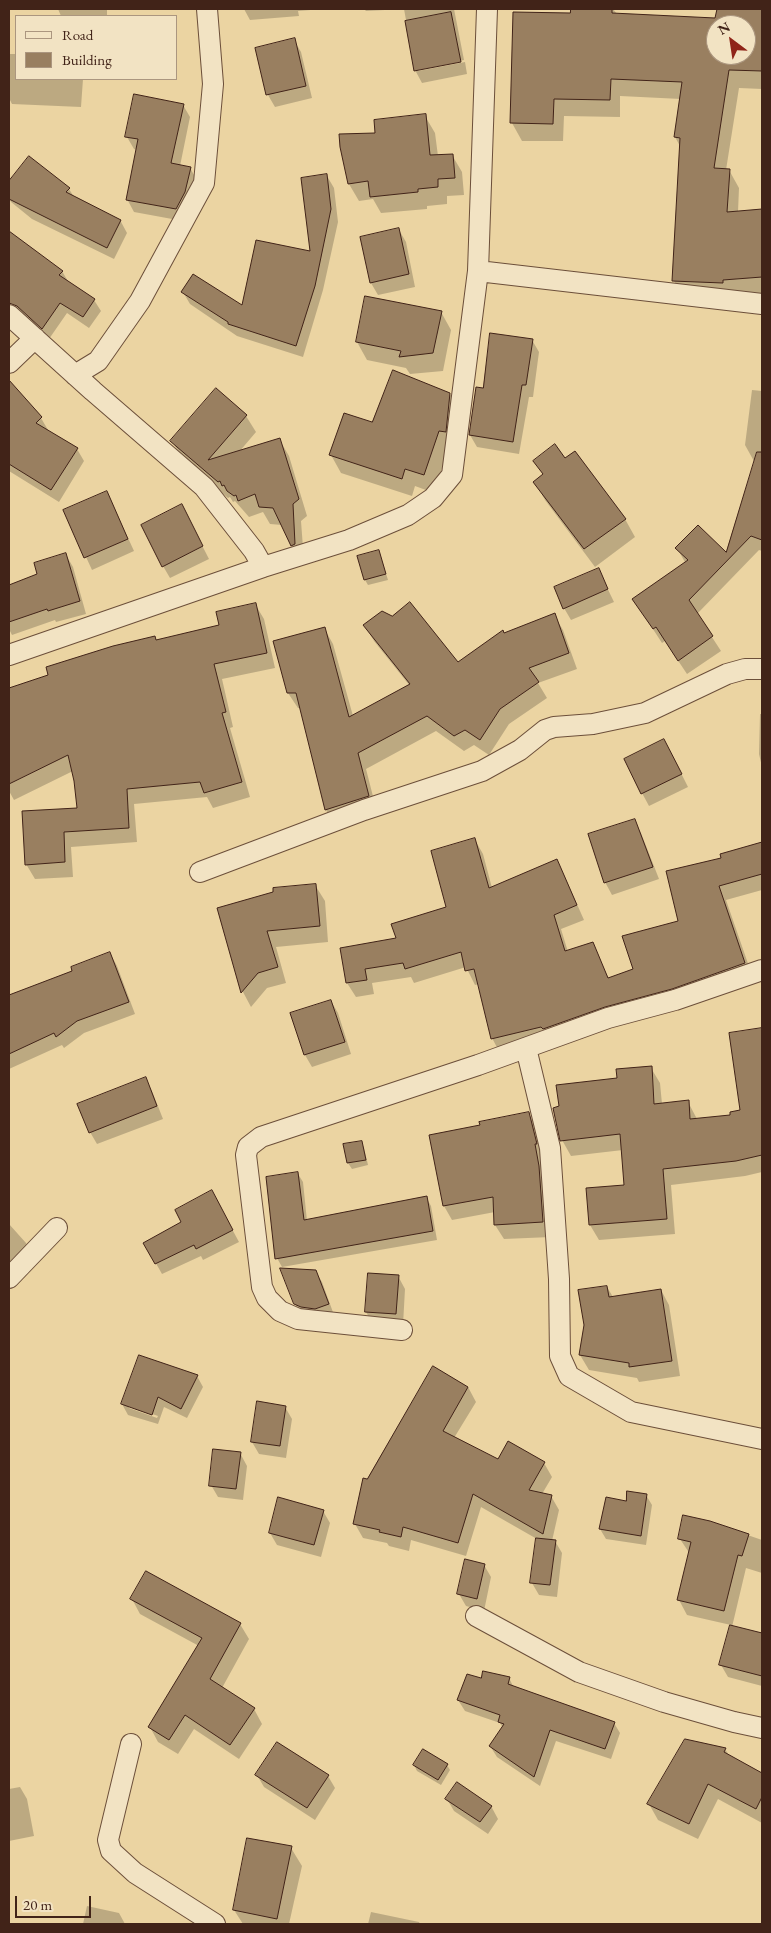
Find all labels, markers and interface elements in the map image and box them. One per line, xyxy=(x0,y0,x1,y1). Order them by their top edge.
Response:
legend xyxy=(15,15,178,80)
north arrow xyxy=(706,15,756,65)
text: N xyxy=(714,17,733,39)
text: Road xyxy=(62,25,93,44)
text: Building xyxy=(62,50,112,69)
scale bar xyxy=(18,1886,94,1918)
text: 20 m xyxy=(23,1895,52,1914)

